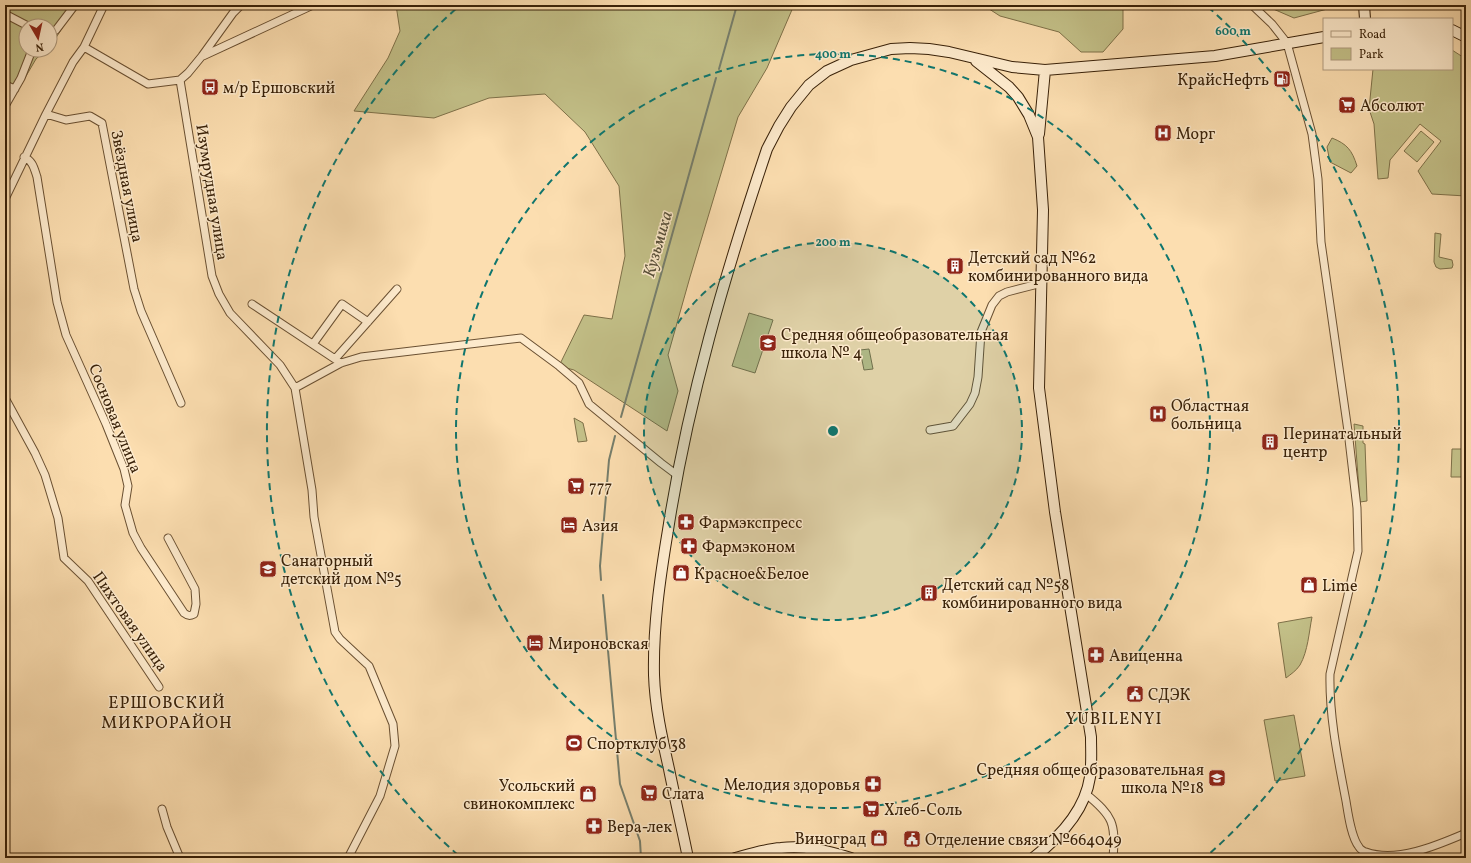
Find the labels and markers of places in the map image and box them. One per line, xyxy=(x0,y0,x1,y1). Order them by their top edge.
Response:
fuel station icon: КрайсНефть xyxy=(1272,69,1292,89)
place label: КрайсНефть xyxy=(1177,70,1269,92)
bus stop icon: м/р Ершовский xyxy=(200,77,220,97)
place label: м/р Ершовский xyxy=(223,78,335,100)
supermarket icon: Абсолют xyxy=(1337,95,1357,115)
place label: Абсолют xyxy=(1360,96,1424,118)
hospital icon: Морг xyxy=(1153,123,1173,143)
place label: Морг xyxy=(1176,124,1215,146)
place label: Детский сад №62 комбинированного вида xyxy=(968,248,1148,288)
building icon: Детский сад №62 комбинированного вида xyxy=(945,256,965,276)
place label: Средняя общеобразовательная школа № 4 xyxy=(781,325,1008,365)
school or university icon: Средняя общеобразовательная школа № 4 xyxy=(758,333,778,353)
place label: Областная больница xyxy=(1171,396,1249,436)
hospital icon: Областная больница xyxy=(1148,404,1168,424)
centre of rings xyxy=(826,424,840,438)
place label: Перинатальный центр xyxy=(1283,424,1402,464)
building icon: Перинатальный центр xyxy=(1260,432,1280,452)
supermarket icon: 777 xyxy=(566,476,586,496)
place label: 777 xyxy=(589,477,613,499)
pharmacy icon: Фармэкспресс xyxy=(676,512,696,532)
place label: Фармэкспресс xyxy=(699,513,802,535)
hotel icon: Азия xyxy=(559,515,579,535)
place label: Азия xyxy=(582,516,618,538)
pharmacy icon: Фармэконом xyxy=(679,536,699,556)
place label: Фармэконом xyxy=(702,537,795,559)
place label: Санаторный детский дом №5 xyxy=(281,551,402,591)
school or university icon: Санаторный детский дом №5 xyxy=(258,559,278,579)
shop icon: Красное&Белое xyxy=(671,563,691,583)
place label: Красное&Белое xyxy=(694,564,809,586)
place label: Детский сад №58 комбинированного вида xyxy=(942,575,1122,615)
shop icon: Lime xyxy=(1299,575,1319,595)
place label: Lime xyxy=(1322,576,1358,598)
building icon: Детский сад №58 комбинированного вида xyxy=(919,583,939,603)
hotel icon: Мироновская xyxy=(525,633,545,653)
place label: Мироновская xyxy=(548,634,649,656)
pharmacy icon: Авиценна xyxy=(1086,645,1106,665)
place label: Авиценна xyxy=(1109,646,1183,668)
public building icon: СДЭК xyxy=(1125,684,1145,704)
place label: СДЭК xyxy=(1148,685,1191,707)
sports icon: Спортклуб 38 xyxy=(564,733,584,753)
place label: Спортклуб 38 xyxy=(587,734,686,756)
place label: Средняя общеобразовательная школа №18 xyxy=(977,760,1204,800)
school or university icon: Средняя общеобразовательная школа №18 xyxy=(1207,768,1227,788)
pharmacy icon: Мелодия здоровья xyxy=(863,774,883,794)
place label: Мелодия здоровья xyxy=(724,775,860,797)
place label: Усольский свинокомплекс xyxy=(463,776,575,816)
supermarket icon: Слата xyxy=(639,783,659,803)
shop icon: Усольский свинокомплекс xyxy=(578,784,598,804)
place label: Слата xyxy=(662,784,704,806)
supermarket icon: Хлеб-Соль xyxy=(861,799,881,819)
place label: Хлеб-Соль xyxy=(884,800,962,822)
pharmacy icon: Вера-лек xyxy=(584,816,604,836)
place label: Вера-лек xyxy=(607,817,672,839)
shop icon: Виноград xyxy=(869,828,889,848)
place label: Виноград xyxy=(795,829,866,851)
public building icon: Отделение связи №664049 xyxy=(902,829,922,849)
place label: Отделение связи №664049 xyxy=(925,830,1122,852)

